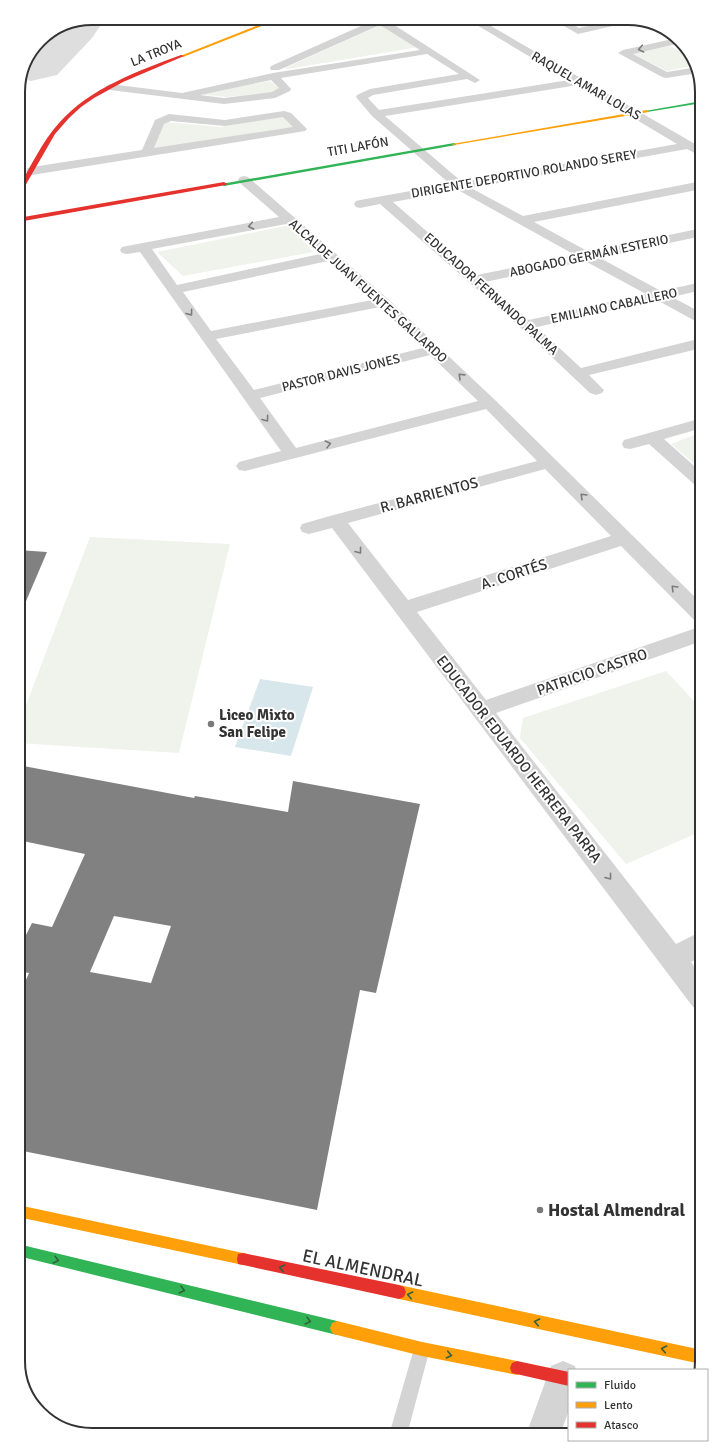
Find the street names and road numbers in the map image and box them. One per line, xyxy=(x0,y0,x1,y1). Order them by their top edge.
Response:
street label: LA TROYA xyxy=(128,36,184,70)
street label: RAQUEL AMAR LOLAS xyxy=(529,48,643,124)
street label: TITI LAFÓN xyxy=(326,134,390,160)
street label: DIRIGENTE DEPORTIVO ROLANDO SEREY xyxy=(410,146,639,202)
street label: ALCALDE JUAN FUENTES GALLARDO xyxy=(286,216,450,366)
street label: EDUCADOR FERNANDO PALMA xyxy=(421,230,561,358)
street label: ABOGADO GERMÁN ESTERIO xyxy=(508,231,670,281)
street label: EMILIANO CABALLERO xyxy=(549,285,679,327)
street label: PASTOR DAVIS JONES xyxy=(280,351,402,395)
street label: R. BARRIENTOS xyxy=(378,473,480,517)
street label: A. CORTÉS xyxy=(478,554,550,593)
street label: PATRICIO CASTRO xyxy=(534,645,650,699)
street label: EDUCADOR EDUARDO HERRERA PARRA xyxy=(433,652,605,866)
street label: EL ALMENDRAL xyxy=(300,1244,426,1292)

